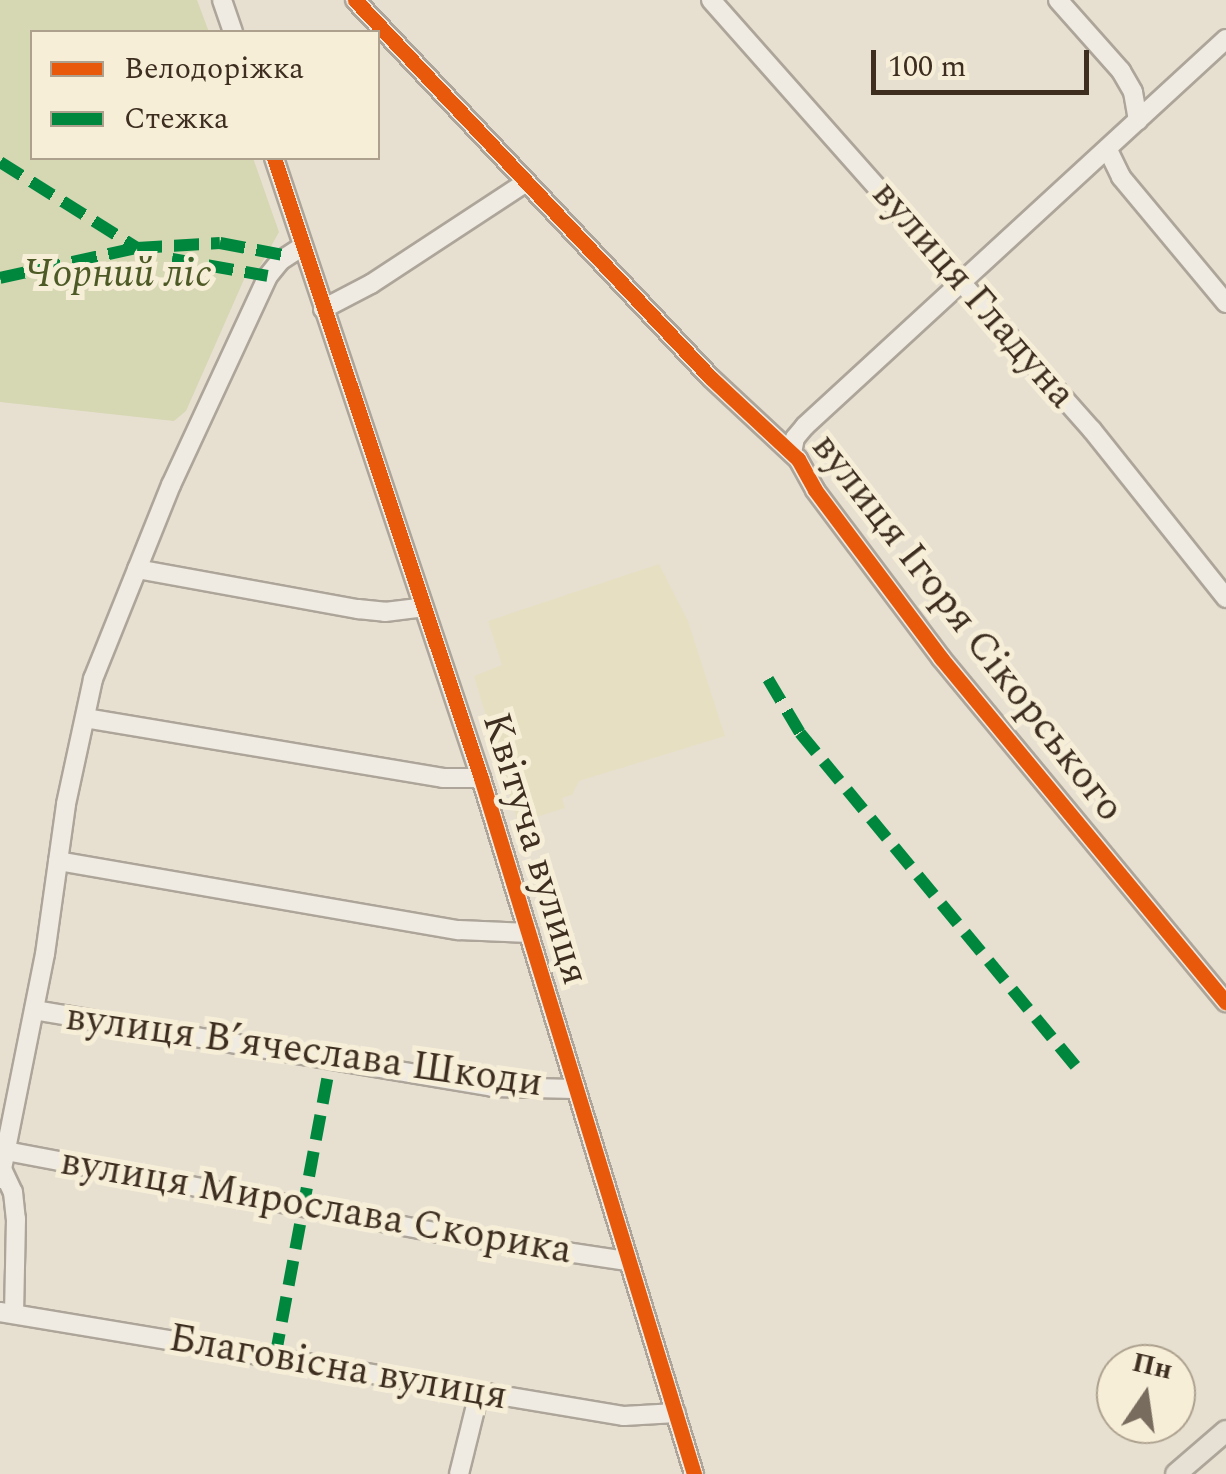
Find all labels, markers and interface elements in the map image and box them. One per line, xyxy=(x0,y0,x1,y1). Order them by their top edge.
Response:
legend xyxy=(30,30,380,160)
scale bar xyxy=(876,30,1094,92)
text: 100 m xyxy=(888,44,966,90)
text: Велодоріжка xyxy=(124,46,304,92)
text: Стежка xyxy=(124,96,229,142)
street label: вулиця Гладуна xyxy=(861,171,1085,419)
park label: Чорний ліс xyxy=(24,251,212,299)
street label: вулиця Ігоря Сікорського xyxy=(801,424,1133,832)
street label: Квітуча вулиця xyxy=(471,707,599,991)
street label: вулиця Вʼячеслава Шкоди xyxy=(63,994,545,1108)
street label: вулиця Мирослава Скорика xyxy=(57,1138,575,1276)
street label: Благовісна вулиця xyxy=(165,1315,511,1421)
text: Пн xyxy=(1128,1341,1177,1392)
north arrow xyxy=(1096,1344,1196,1444)

